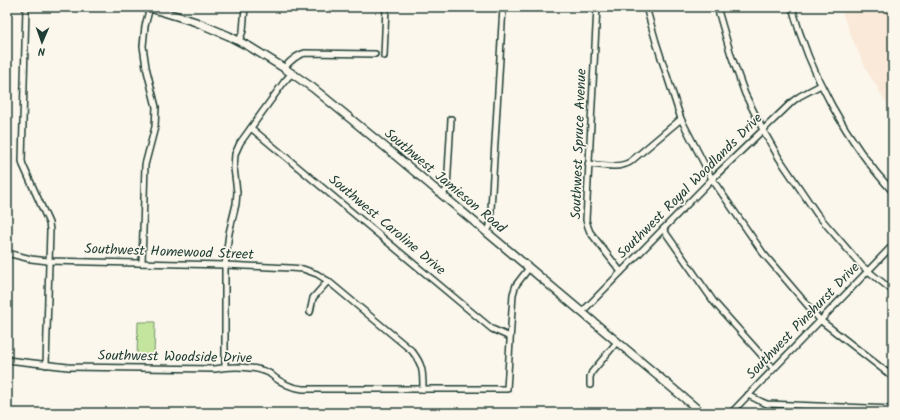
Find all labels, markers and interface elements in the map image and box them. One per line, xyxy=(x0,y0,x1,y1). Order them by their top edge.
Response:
north arrow xyxy=(22,22,62,62)
text: N xyxy=(38,42,45,60)
street label: Southwest Spruce Avenue xyxy=(565,67,593,220)
street label: Southwest Royal Woodlands Drive xyxy=(612,107,769,264)
street label: Southwest Jamieson Road xyxy=(379,123,512,239)
street label: Southwest Caroline Drive xyxy=(323,169,451,281)
street label: Southwest Homewood Street xyxy=(84,238,255,266)
street label: Southwest Pinehurst Drive xyxy=(741,257,866,385)
street label: Southwest Woodside Drive xyxy=(98,345,253,369)

